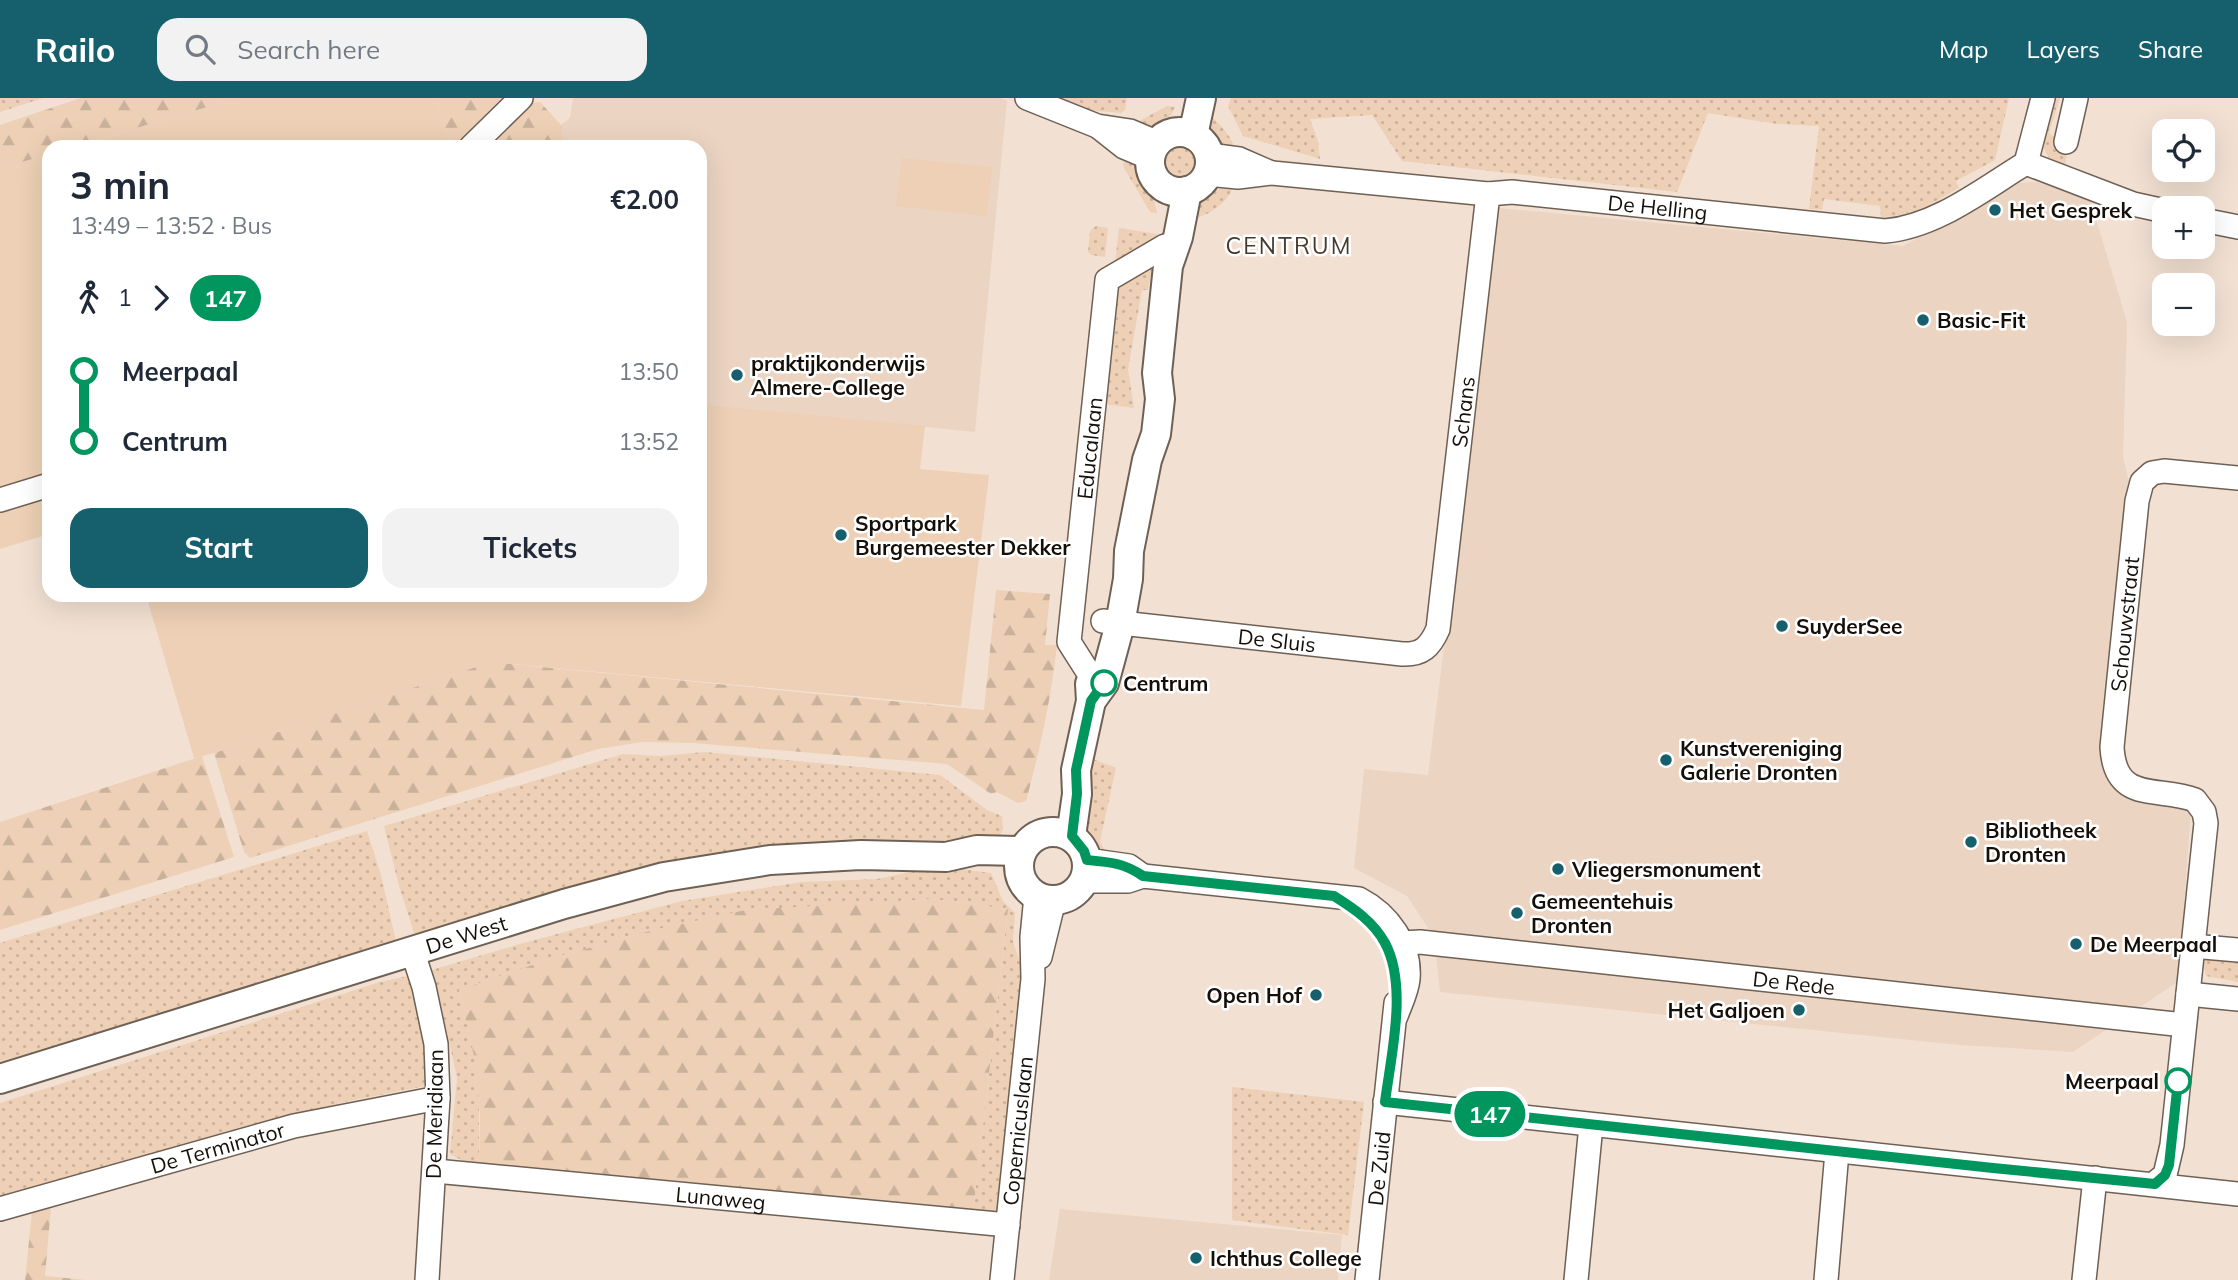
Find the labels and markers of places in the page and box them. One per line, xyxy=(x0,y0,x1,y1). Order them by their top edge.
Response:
place label: Het Gesprek xyxy=(2009,197,2133,223)
marker: Het Gesprek xyxy=(1987,202,2003,218)
place label: Basic-Fit xyxy=(1937,307,2026,333)
marker: Basic-Fit xyxy=(1915,312,1931,328)
place label: praktijkonderwijs Almere-College xyxy=(751,350,925,400)
marker: praktijkonderwijs Almere-College xyxy=(729,367,745,383)
place label: Sportpark Burgemeester Dekker xyxy=(855,510,1071,560)
marker: Sportpark Burgemeester Dekker xyxy=(833,527,849,543)
place label: SuyderSee xyxy=(1796,613,1903,639)
marker: SuyderSee xyxy=(1774,618,1790,634)
marker: Centrum xyxy=(1091,670,1117,696)
place label: Centrum xyxy=(1123,670,1208,696)
place label: Kunstvereniging Galerie Dronten xyxy=(1680,735,1842,785)
marker: Kunstvereniging Galerie Dronten xyxy=(1658,752,1674,768)
place label: Bibliotheek Dronten xyxy=(1985,817,2097,867)
marker: Bibliotheek Dronten xyxy=(1963,834,1979,850)
place label: Vliegersmonument xyxy=(1571,856,1760,882)
marker: Vliegersmonument xyxy=(1550,861,1566,877)
place label: Gemeentehuis Dronten xyxy=(1531,888,1673,938)
marker: Gemeentehuis Dronten xyxy=(1509,905,1525,921)
place label: De Meerpaal xyxy=(2090,931,2217,957)
marker: De Meerpaal xyxy=(2068,936,2084,952)
place label: Open Hof xyxy=(1206,982,1303,1008)
marker: Open Hof xyxy=(1308,987,1324,1003)
place label: Het Galjoen xyxy=(1667,997,1785,1023)
marker: Het Galjoen xyxy=(1791,1002,1807,1018)
place label: Meerpaal xyxy=(2065,1068,2159,1094)
marker: Meerpaal xyxy=(2165,1068,2191,1094)
place label: Ichthus College xyxy=(1210,1245,1362,1271)
marker: Ichthus College xyxy=(1188,1250,1204,1266)

